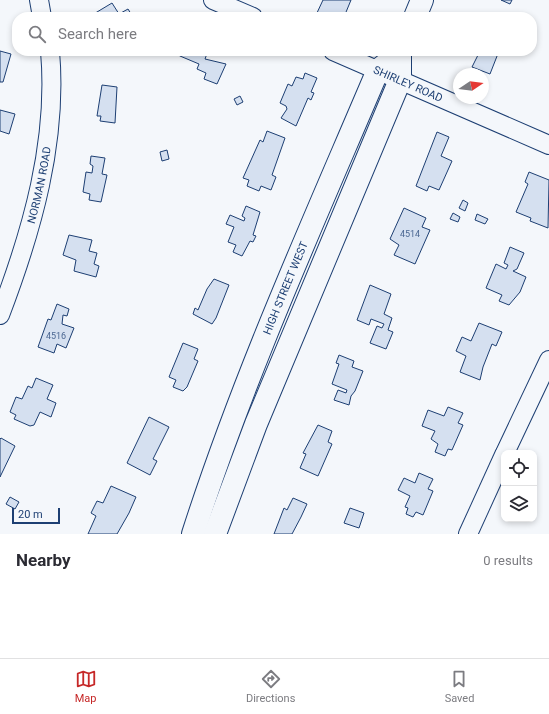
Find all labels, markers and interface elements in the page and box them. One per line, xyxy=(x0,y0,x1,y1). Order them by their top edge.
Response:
search box xyxy=(12,12,537,56)
icon: search xyxy=(26,23,48,45)
text: Search here xyxy=(58,25,137,43)
street label: SHIRLEY ROAD xyxy=(371,63,445,105)
north arrow xyxy=(453,68,489,104)
street label: NORMAN ROAD xyxy=(25,146,54,225)
house number: 4514 xyxy=(400,229,420,239)
street label: HIGH STREET WEST xyxy=(261,239,311,337)
house number: 4516 xyxy=(46,331,66,341)
map controls xyxy=(501,450,537,522)
button: locate xyxy=(501,450,537,486)
button: layers xyxy=(501,486,537,522)
scale bar xyxy=(12,506,60,525)
text: 20 m xyxy=(18,508,43,521)
text: Nearby xyxy=(16,550,71,570)
text: 0 results xyxy=(483,553,533,568)
tab: Map xyxy=(75,668,97,705)
tab: Directions xyxy=(246,668,295,705)
tab: Saved xyxy=(445,668,474,705)

